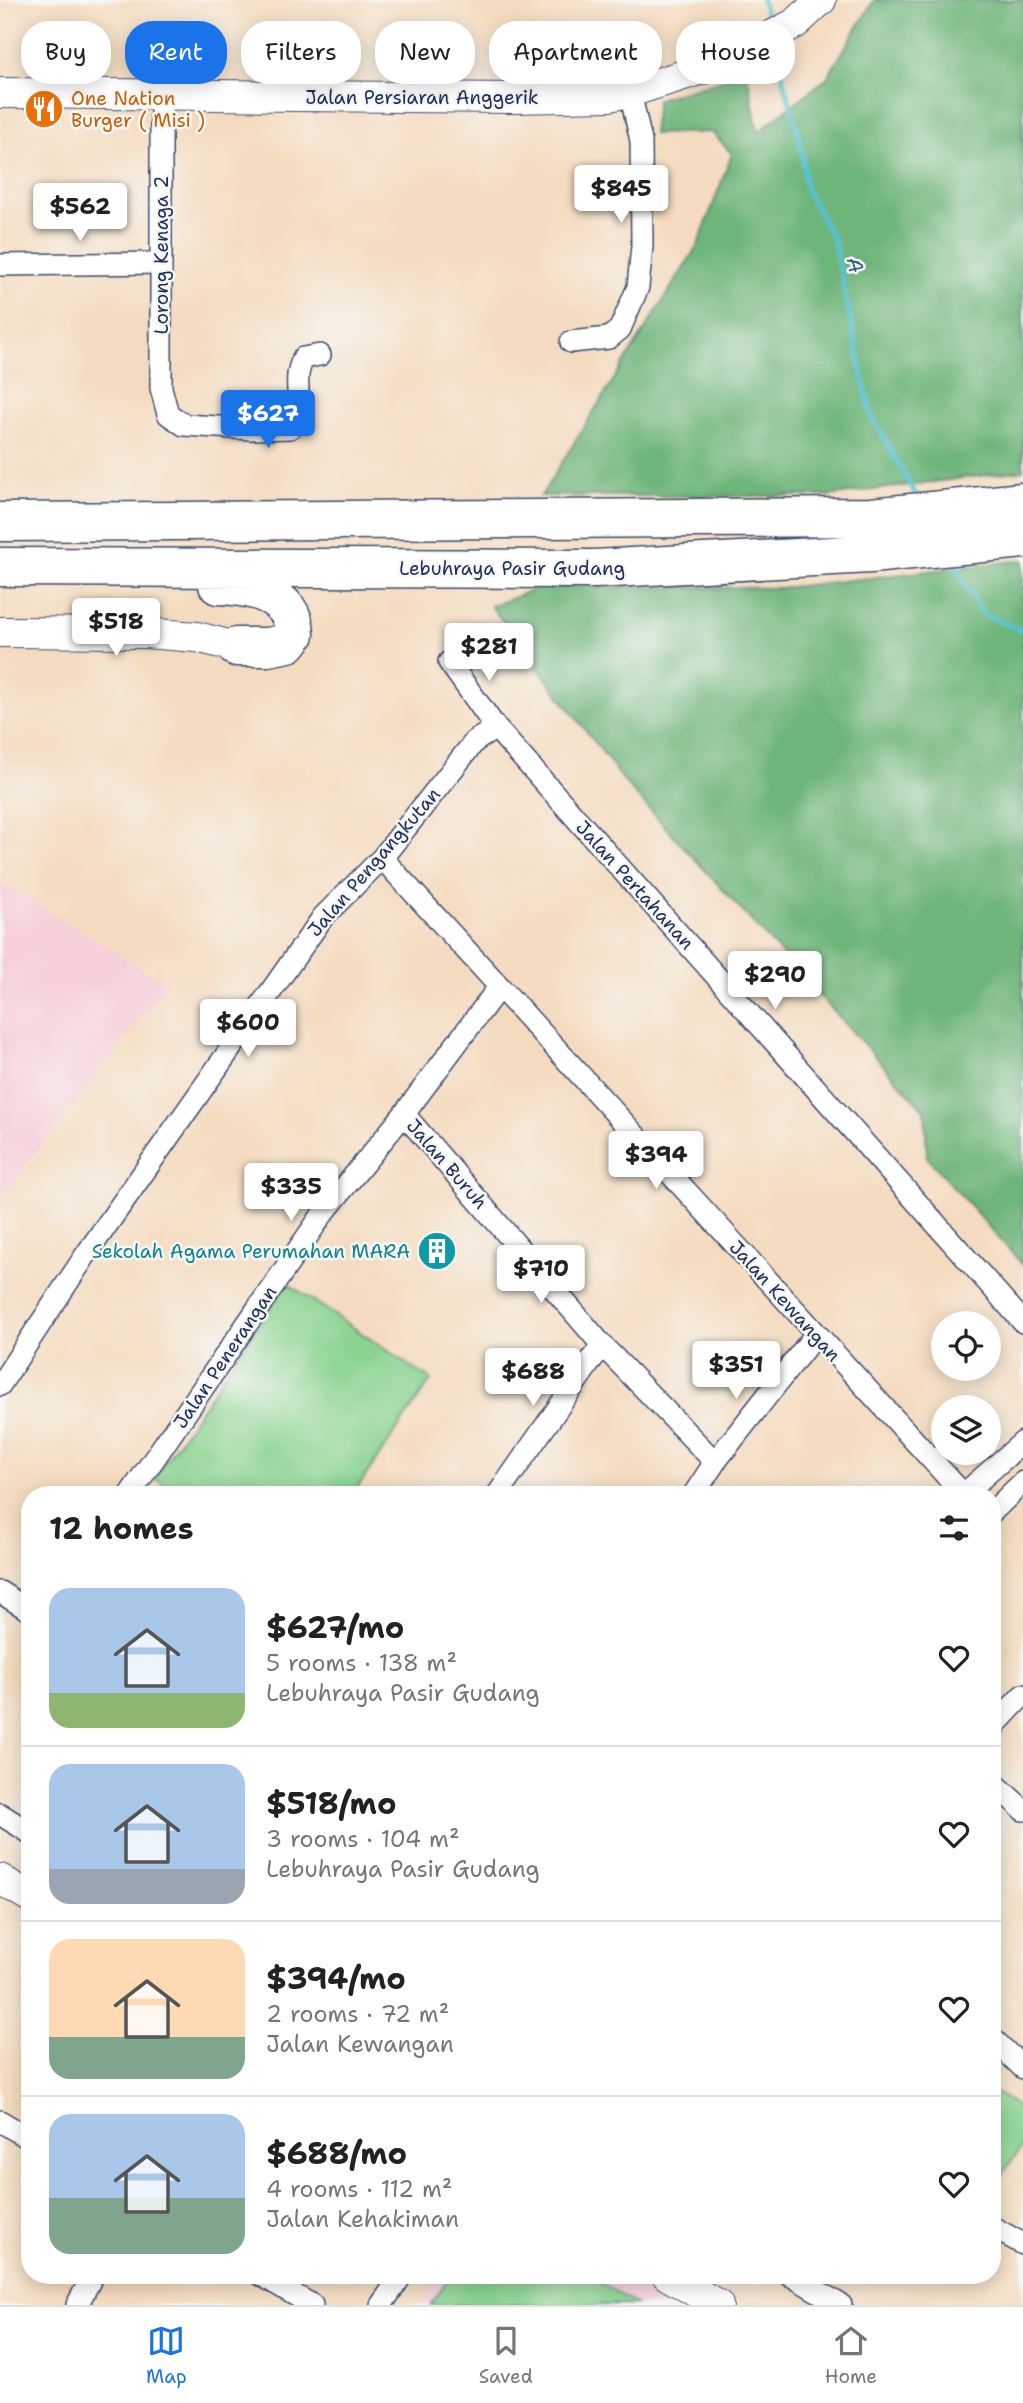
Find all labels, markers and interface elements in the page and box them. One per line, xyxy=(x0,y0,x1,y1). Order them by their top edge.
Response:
chip: Buy xyxy=(21,21,111,84)
chip: Rent xyxy=(125,21,227,84)
chip: Filters xyxy=(241,21,361,84)
chip: New xyxy=(375,21,475,84)
chip: Apartment xyxy=(489,21,662,84)
chip: House xyxy=(676,21,795,84)
street label: Jalan Persiaran Anggerik xyxy=(305,85,539,110)
place label: One Nation Burger ( Misi ) xyxy=(71,86,205,133)
restaurant icon: One Nation Burger ( Misi ) xyxy=(23,88,65,130)
pin: $845 xyxy=(580,166,662,225)
text: $845 xyxy=(590,173,652,203)
street label: Lorong Kenaga 2 xyxy=(149,176,174,334)
pin: $562 xyxy=(39,184,121,243)
text: $562 xyxy=(49,191,111,221)
water label: A xyxy=(840,255,870,275)
pin: $627 xyxy=(227,391,309,450)
text: $627 xyxy=(237,398,299,428)
street label: Lebuhraya Pasir Gudang xyxy=(399,556,625,581)
pin: $518 xyxy=(75,598,157,658)
text: $518 xyxy=(88,606,144,636)
pin: $281 xyxy=(448,624,530,683)
text: $281 xyxy=(460,631,518,661)
street label: Jalan Pengangkutan xyxy=(302,782,446,942)
street label: Jalan Pertahanan xyxy=(570,815,700,955)
pin: $290 xyxy=(734,951,816,1011)
text: $290 xyxy=(744,959,806,989)
pin: $600 xyxy=(207,1000,289,1059)
text: $600 xyxy=(216,1007,280,1037)
street label: Jalan Buruh xyxy=(401,1114,493,1214)
pin: $394 xyxy=(615,1132,697,1191)
text: $394 xyxy=(624,1139,688,1169)
pin: $335 xyxy=(250,1164,332,1223)
text: $335 xyxy=(260,1171,322,1201)
building icon: Sekolah Agama Perumahan MARA xyxy=(416,1230,458,1272)
street label: Jalan Kewangan xyxy=(724,1235,846,1367)
place label: Sekolah Agama Perumahan MARA xyxy=(92,1239,410,1264)
pin: $710 xyxy=(500,1246,582,1305)
text: $710 xyxy=(513,1253,569,1283)
street label: Jalan Penerangan xyxy=(168,1281,282,1433)
map controls xyxy=(931,1311,1001,1465)
button: locate xyxy=(931,1311,1001,1381)
pin: $351 xyxy=(695,1342,777,1401)
pin: $688 xyxy=(492,1348,574,1408)
text: $351 xyxy=(708,1349,764,1379)
text: $688 xyxy=(501,1356,565,1386)
button: layers xyxy=(931,1395,1001,1465)
text: 12 homes xyxy=(49,1508,193,1549)
icon: filters xyxy=(935,1509,973,1547)
text: $627/mo xyxy=(266,1607,404,1648)
icon: home xyxy=(105,1616,189,1700)
icon: heart xyxy=(935,1639,973,1677)
text: 5 rooms · 138 m² xyxy=(266,1648,457,1678)
text: Lebuhraya Pasir Gudang xyxy=(266,1678,540,1708)
text: $518/mo xyxy=(266,1783,396,1824)
icon: home xyxy=(105,1792,189,1876)
icon: heart xyxy=(935,1815,973,1853)
text: 3 rooms · 104 m² xyxy=(266,1824,459,1854)
text: Lebuhraya Pasir Gudang xyxy=(266,1854,540,1884)
text: $394/mo xyxy=(266,1958,406,1999)
icon: home xyxy=(105,1967,189,2051)
icon: heart xyxy=(935,1990,973,2028)
text: 2 rooms · 72 m² xyxy=(266,1999,449,2029)
text: Jalan Kewangan xyxy=(266,2029,454,2059)
text: $688/mo xyxy=(266,2133,407,2174)
icon: home xyxy=(105,2142,189,2226)
icon: heart xyxy=(935,2165,973,2203)
text: 4 rooms · 112 m² xyxy=(266,2174,452,2204)
text: Jalan Kehakiman xyxy=(266,2204,459,2234)
tab: Map xyxy=(146,2322,187,2389)
tab: Saved xyxy=(479,2322,533,2389)
tab: Home xyxy=(825,2322,877,2389)

